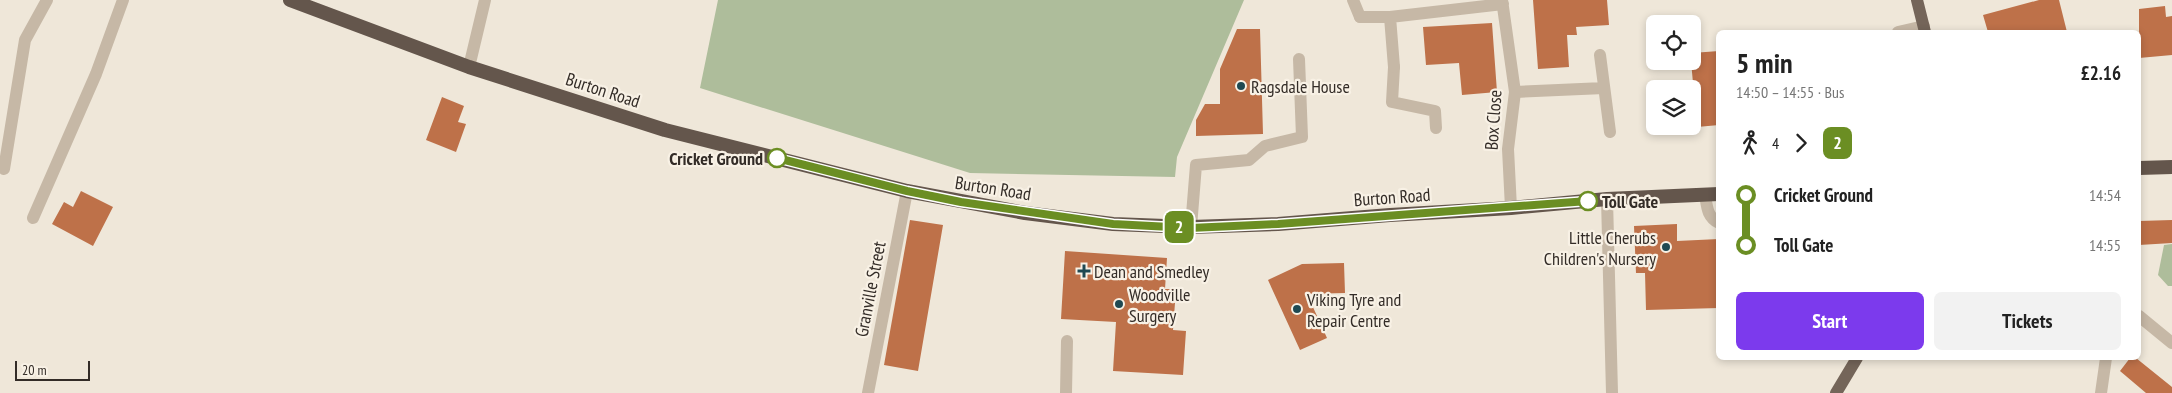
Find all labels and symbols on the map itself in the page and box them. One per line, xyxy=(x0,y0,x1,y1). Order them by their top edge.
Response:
street label: Burton Road xyxy=(563,67,643,113)
place label: Ragsdale House xyxy=(1251,75,1350,98)
marker: Ragsdale House xyxy=(1235,80,1247,92)
street label: Box Close xyxy=(1479,89,1507,151)
place label: Cricket Ground xyxy=(669,147,763,170)
marker: Cricket Ground xyxy=(767,148,787,168)
street label: Burton Road xyxy=(953,171,1033,205)
street label: Burton Road xyxy=(1353,183,1431,211)
place label: Toll Gate xyxy=(1602,190,1659,213)
marker: Toll Gate xyxy=(1578,191,1598,211)
line badge: 2 xyxy=(1163,211,1195,243)
place label: Little Cherubs Children's Nursery xyxy=(1544,226,1656,270)
street label: Granville Street xyxy=(849,239,891,339)
marker: Little Cherubs Children's Nursery xyxy=(1660,241,1672,253)
place label: Dean and Smedley xyxy=(1094,260,1209,283)
marker: Dean and Smedley xyxy=(1078,265,1090,277)
place label: Woodville Surgery xyxy=(1129,283,1191,327)
place label: Viking Tyre and Repair Centre xyxy=(1306,288,1401,332)
marker: Woodville Surgery xyxy=(1113,298,1125,310)
marker: Viking Tyre and Repair Centre xyxy=(1291,303,1303,315)
scale bar xyxy=(15,358,90,381)

